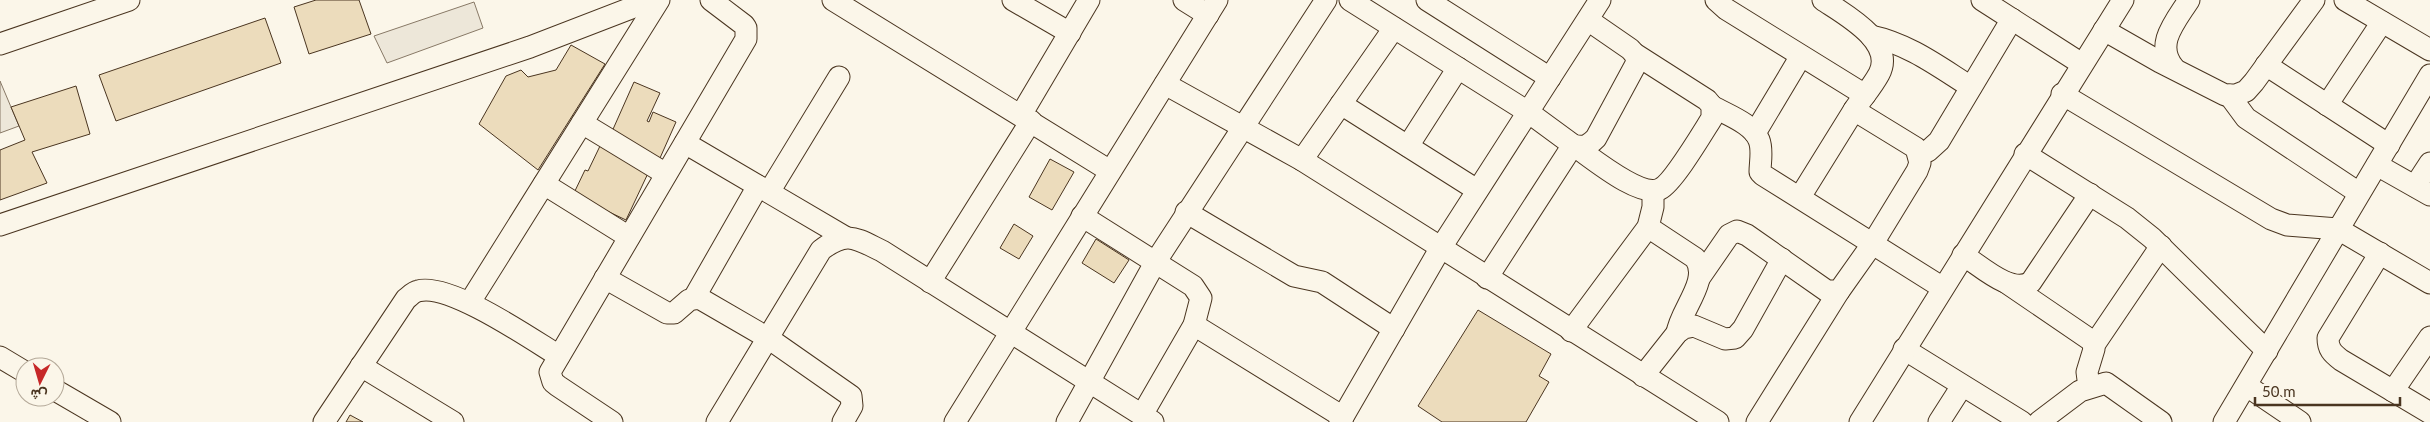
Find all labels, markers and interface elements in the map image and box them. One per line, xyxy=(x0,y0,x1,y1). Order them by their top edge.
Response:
north arrow xyxy=(15,357,65,407)
scale bar xyxy=(2255,374,2400,406)
text: 50 m xyxy=(2262,382,2296,400)
text: ش xyxy=(30,385,48,405)

